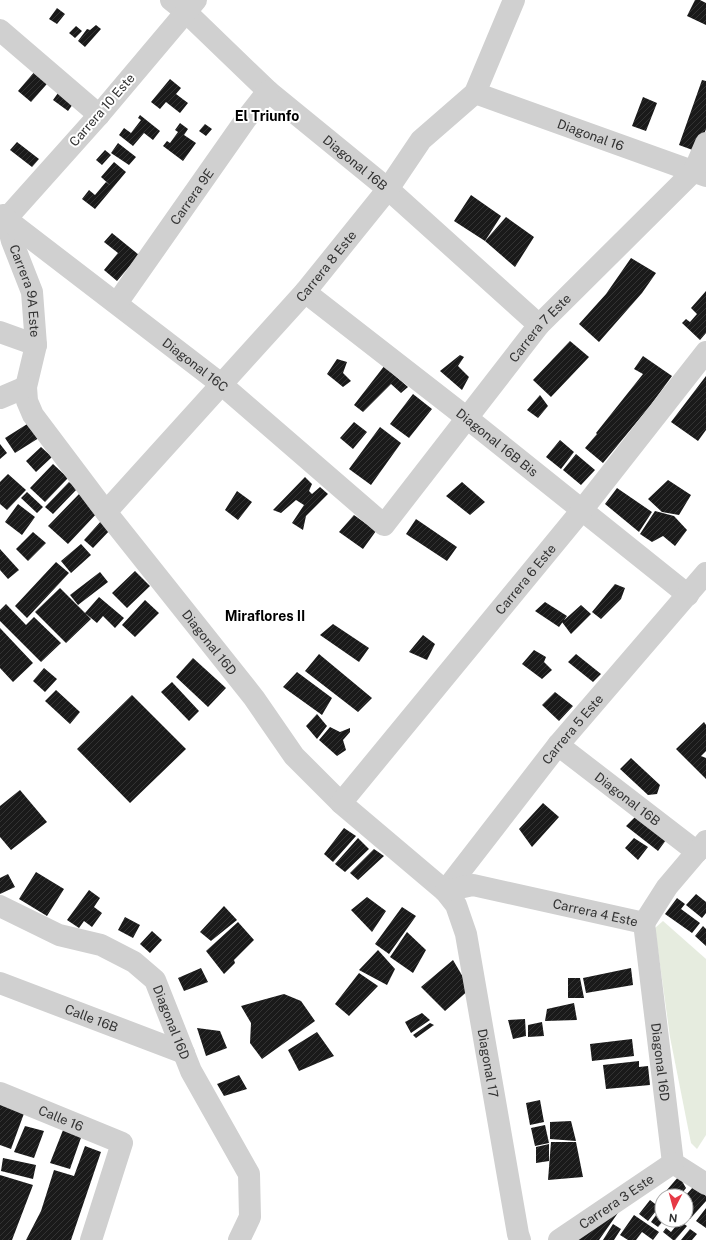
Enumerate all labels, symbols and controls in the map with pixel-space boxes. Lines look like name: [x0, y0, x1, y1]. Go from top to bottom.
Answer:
street label: Carrera 10 Este: [66, 70, 138, 150]
district label: El Triunfo: [235, 108, 299, 124]
street label: Diagonal 16: [555, 116, 626, 153]
street label: Diagonal 16B: [320, 132, 391, 193]
street label: Carrera 9E: [167, 166, 216, 227]
street label: Carrera 8 Este: [293, 227, 359, 305]
street label: Carrera 9A Este: [7, 242, 43, 338]
street label: Carrera 7 Este: [506, 290, 574, 365]
street label: Diagonal 16C: [160, 335, 232, 395]
street label: Diagonal 16B Bis: [453, 405, 541, 479]
street label: Carrera 6 Este: [492, 541, 559, 617]
street label: Diagonal 16D: [179, 607, 240, 678]
district label: Miraflores II: [225, 608, 305, 624]
street label: Carrera 5 Este: [539, 691, 606, 767]
street label: Diagonal 16B: [592, 769, 663, 829]
street label: Carrera 4 Este: [551, 895, 639, 929]
street label: Diagonal 16D: [150, 983, 193, 1062]
street label: Calle 16B: [63, 1001, 120, 1035]
street label: Diagonal 16D: [649, 1022, 673, 1102]
street label: Diagonal 17: [475, 1028, 502, 1099]
street label: Calle 16: [36, 1102, 86, 1134]
street label: Carrera 3 Este: [576, 1171, 656, 1232]
north arrow: [654, 1188, 694, 1228]
text: N: [668, 1212, 678, 1224]

